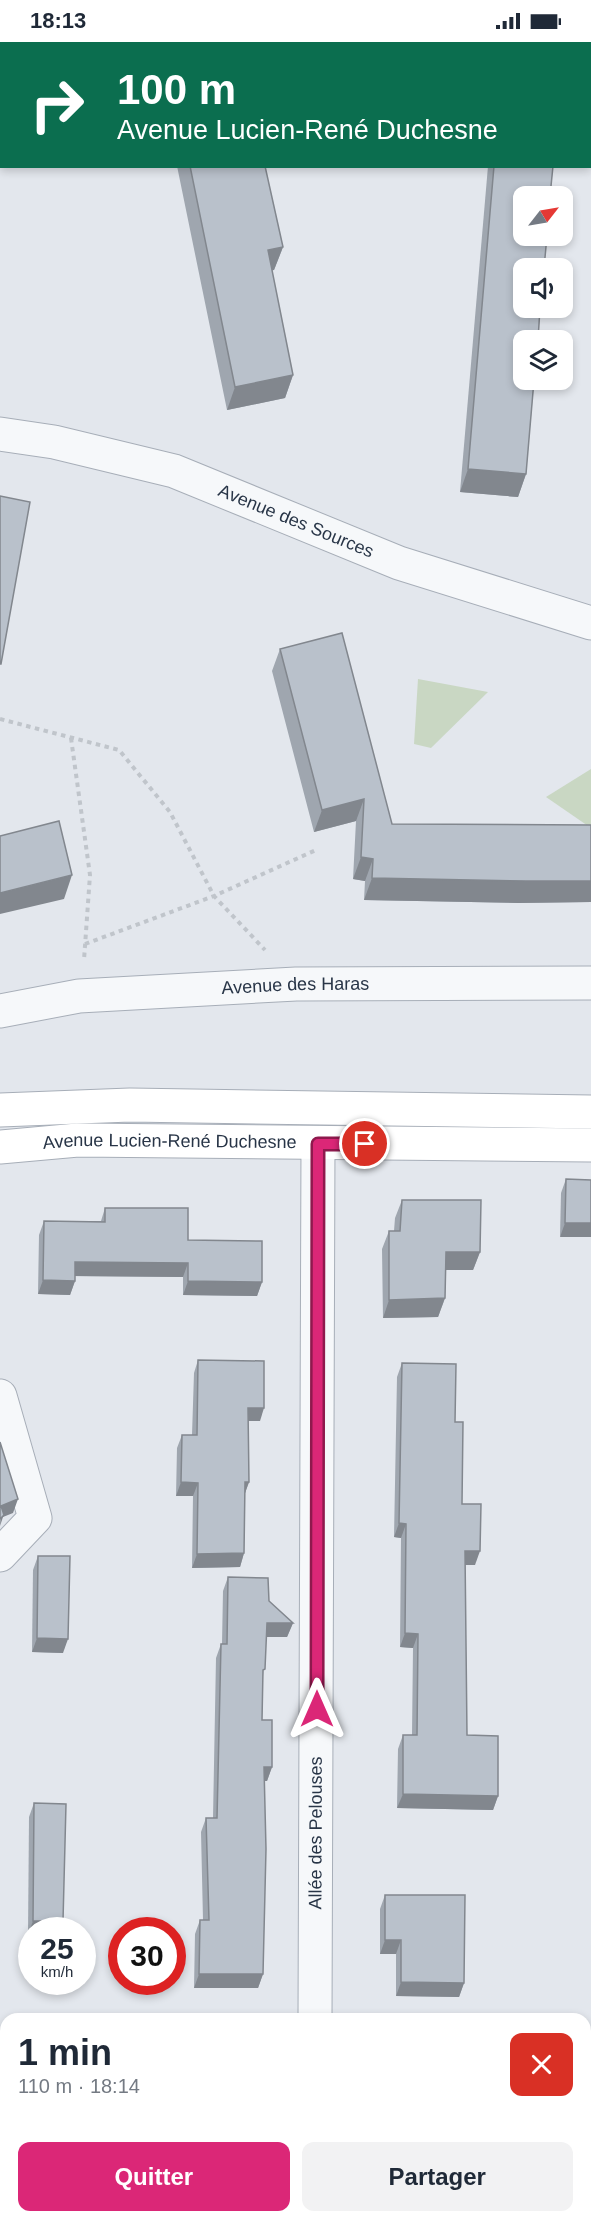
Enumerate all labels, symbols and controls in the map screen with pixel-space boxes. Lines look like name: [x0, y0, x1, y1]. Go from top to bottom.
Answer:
text: 18:13: [30, 8, 86, 33]
icon: right: [18, 66, 96, 144]
text: 100 m: [117, 66, 236, 113]
text: Avenue Lucien-René Duchesne: [117, 115, 498, 145]
north arrow: [513, 186, 573, 246]
map controls: [513, 186, 573, 390]
button: sound: [513, 258, 573, 318]
button: layers: [513, 330, 573, 390]
street label: Avenue des Sources: [216, 480, 377, 562]
street label: Avenue des Haras: [221, 974, 369, 998]
pin: [339, 1118, 390, 1169]
icon: arrive: [348, 1127, 381, 1160]
street label: Avenue Lucien-René Duchesne: [42, 1130, 297, 1153]
position arrow: [285, 1677, 349, 1741]
street label: Allée des Pelouses: [305, 1756, 326, 1910]
speed limit sign: 30: [108, 1917, 186, 1995]
text: 25: [40, 1932, 74, 1965]
text: km/h: [41, 1963, 73, 1980]
text: 1 min: [18, 2032, 112, 2073]
button: close: [510, 2033, 573, 2096]
text: 110 m · 18:14: [18, 2075, 140, 2097]
button: Quitter: [18, 2142, 290, 2211]
button: Partager: [302, 2142, 573, 2211]

